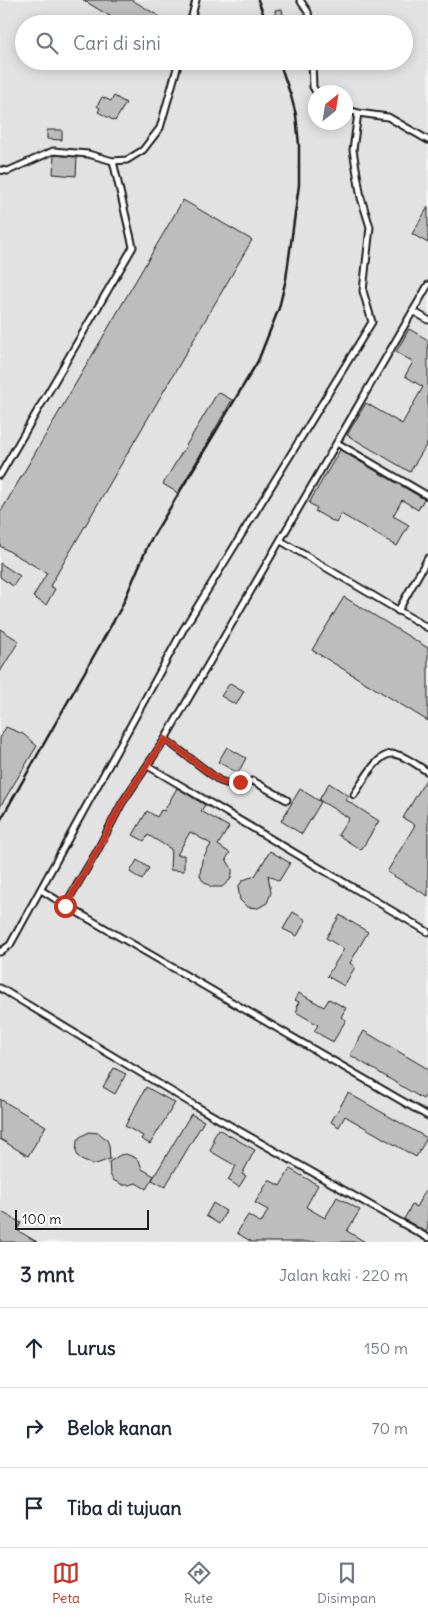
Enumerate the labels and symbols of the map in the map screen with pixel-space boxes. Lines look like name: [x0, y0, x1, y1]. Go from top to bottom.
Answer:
north arrow: [308, 85, 353, 130]
route end: [229, 771, 252, 794]
route start: [54, 895, 77, 918]
scale bar: [15, 1207, 149, 1230]

